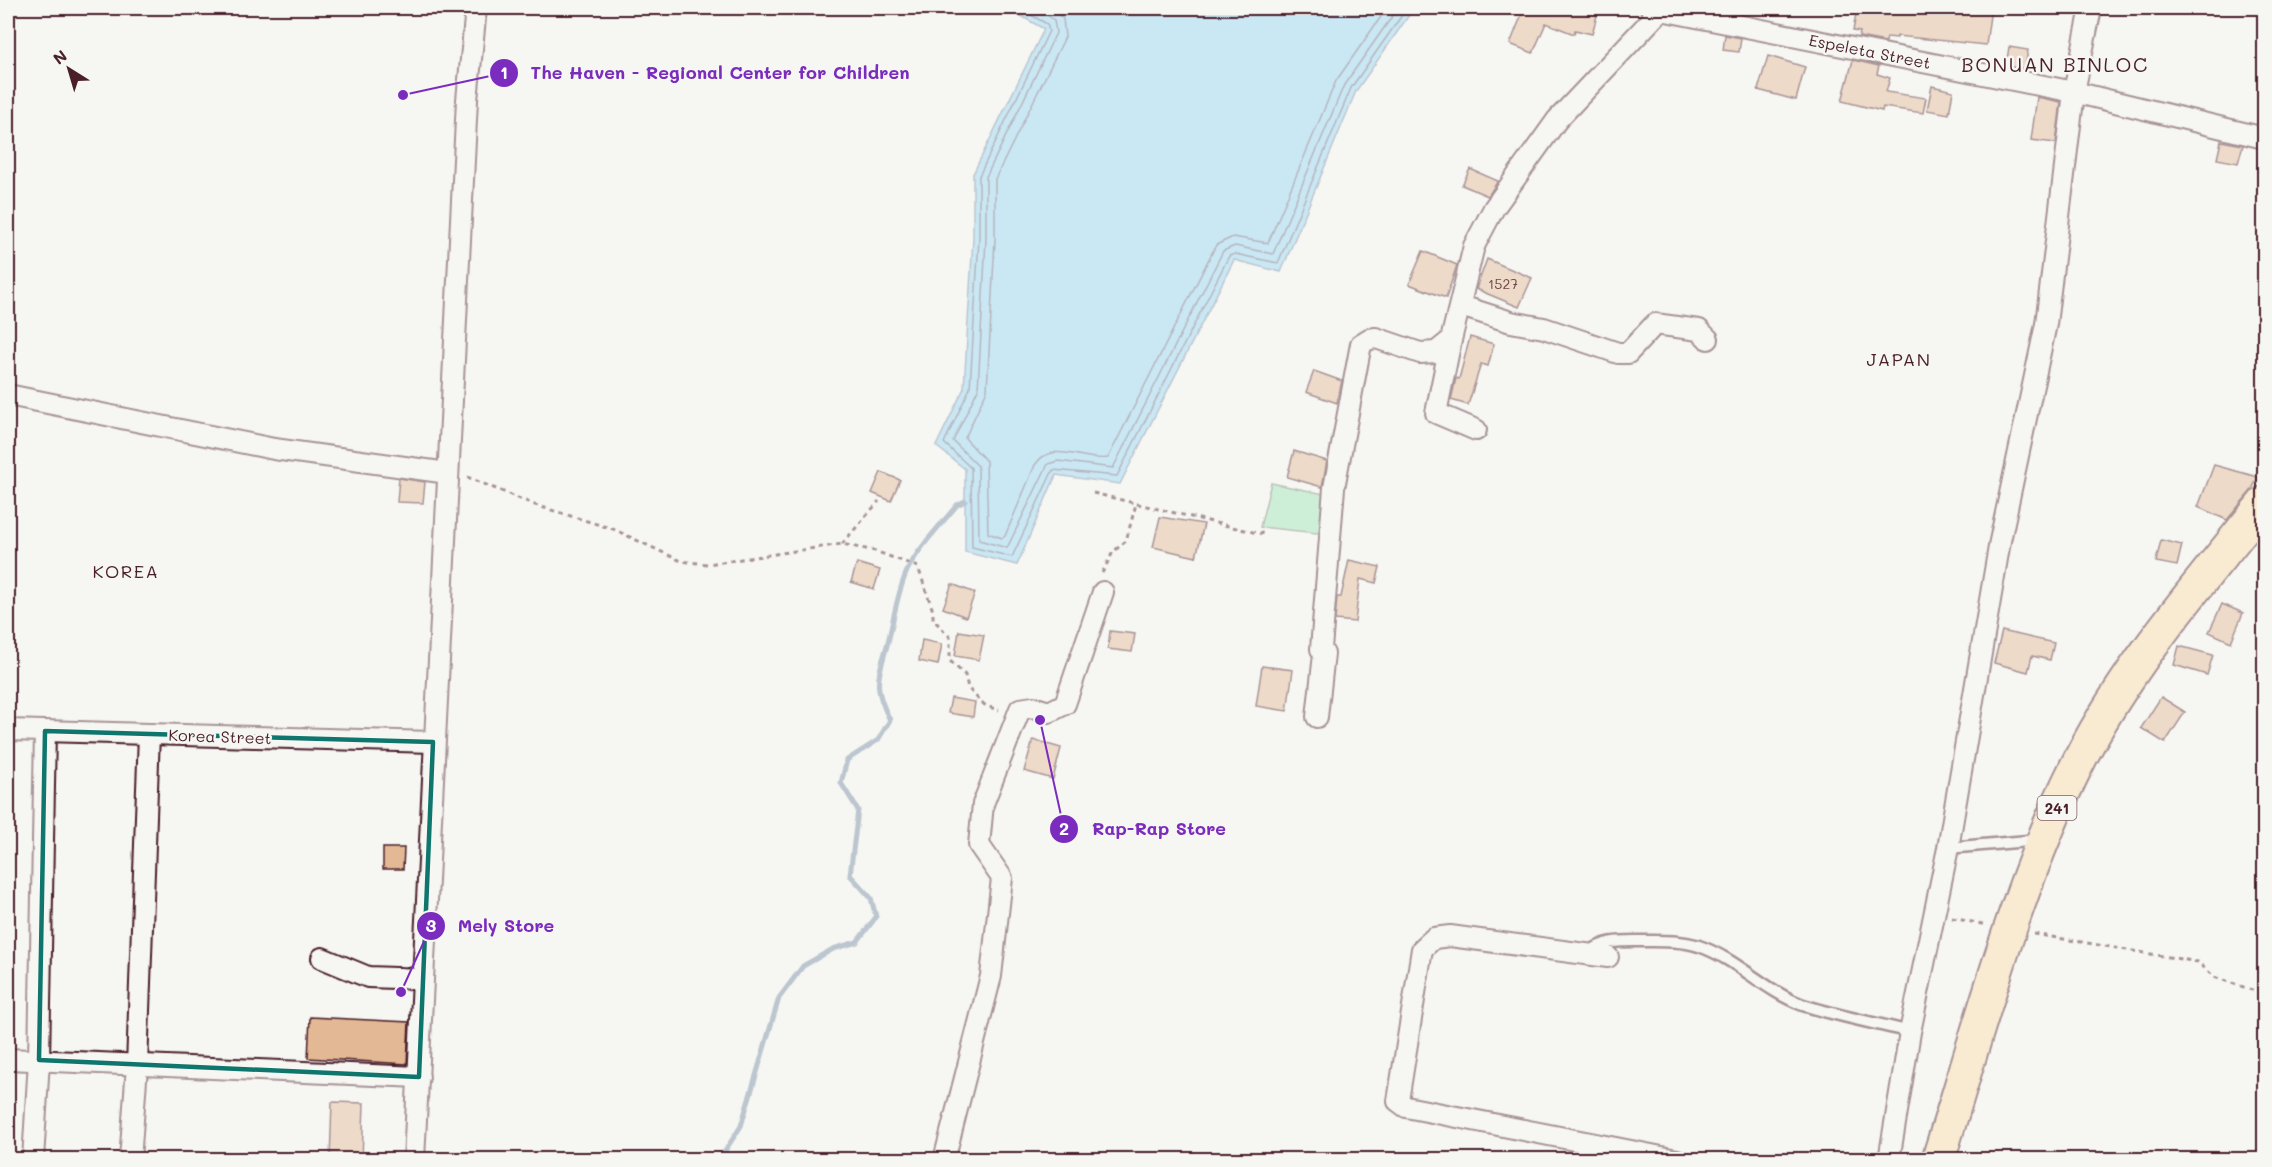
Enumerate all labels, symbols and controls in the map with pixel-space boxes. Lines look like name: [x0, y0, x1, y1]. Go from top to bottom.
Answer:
street label: Espeleta Street: [1807, 29, 1933, 73]
north arrow: [39, 39, 99, 99]
text: N: [48, 45, 71, 69]
district label: BONUAN BINLOC: [1961, 51, 2149, 77]
callout: The Haven - Regional Center for Children: [489, 55, 922, 91]
text: 1: [500, 60, 508, 84]
text: The Haven - Regional Center for Children: [531, 60, 909, 84]
house number: 1527: [1488, 274, 1518, 293]
district label: JAPAN: [1866, 347, 1932, 371]
district label: KOREA: [93, 559, 160, 583]
street label: Korea Street: [168, 724, 272, 748]
road number: 241: [2038, 796, 2076, 820]
callout: Rap-Rap Store: [1049, 811, 1238, 847]
text: 2: [1059, 816, 1069, 840]
text: Rap-Rap Store: [1092, 816, 1226, 840]
callout: Mely Store: [416, 908, 567, 944]
text: 3: [426, 913, 437, 937]
text: Mely Store: [458, 913, 555, 937]

